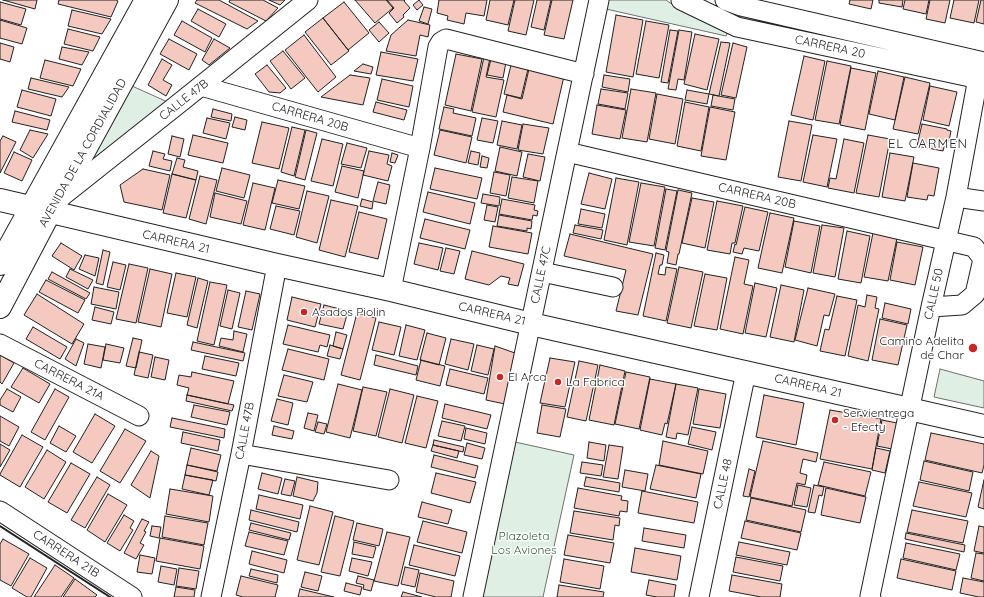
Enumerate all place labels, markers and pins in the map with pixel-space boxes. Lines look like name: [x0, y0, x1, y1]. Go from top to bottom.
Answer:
place label: Asados Piolin: [312, 305, 385, 319]
marker: Asados Piolin: [299, 307, 309, 317]
place label: Camino Adelita de Char: [879, 334, 964, 362]
marker: Camino Adelita de Char: [967, 342, 979, 354]
place label: El Arca: [508, 370, 546, 384]
marker: El Arca: [495, 372, 505, 382]
place label: La Fabrica: [566, 375, 625, 389]
marker: La Fabrica: [553, 377, 563, 387]
place label: Servientrega - Efecty: [843, 406, 914, 434]
marker: Servientrega - Efecty: [830, 415, 840, 425]

